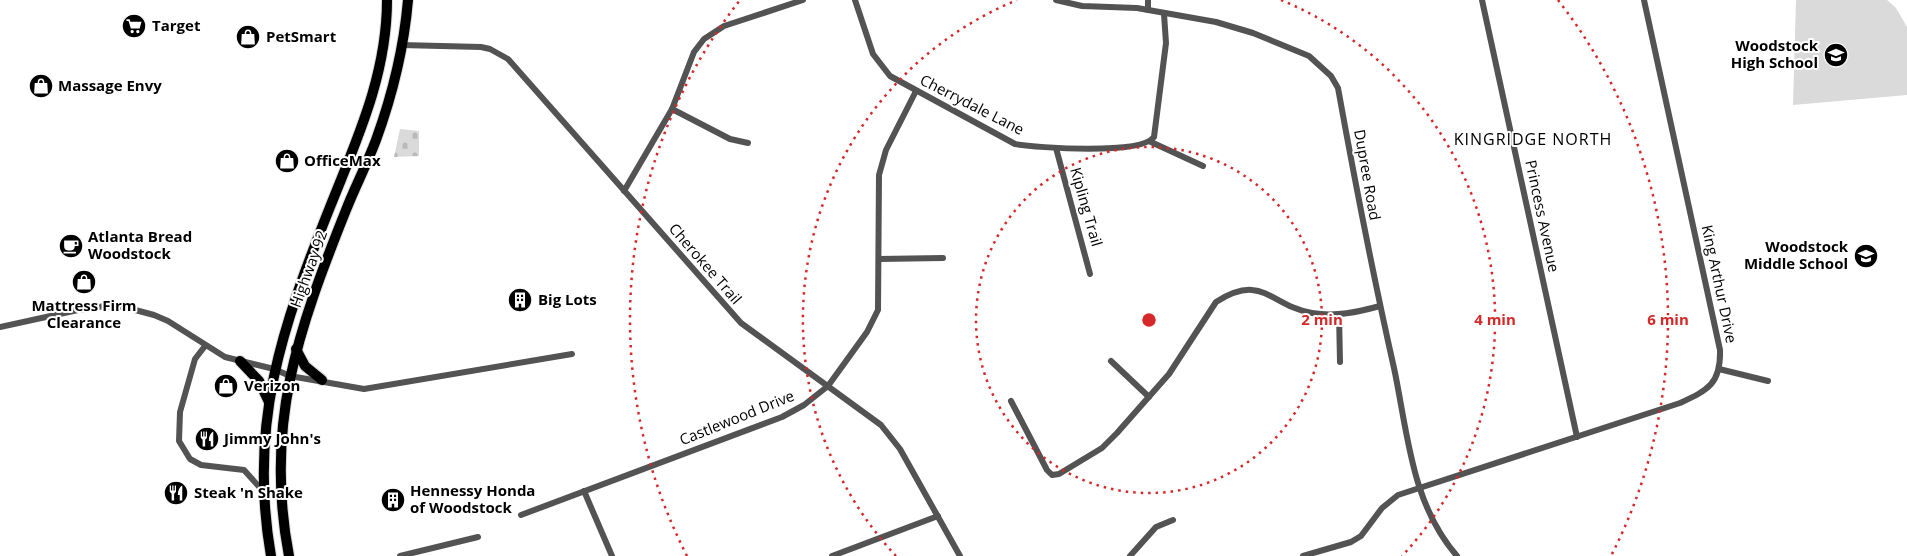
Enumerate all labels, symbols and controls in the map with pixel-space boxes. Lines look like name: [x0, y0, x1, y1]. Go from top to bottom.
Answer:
supermarket icon: Target: [121, 13, 147, 39]
place label: Target: [152, 15, 201, 35]
shop icon: PetSmart: [235, 24, 261, 50]
place label: PetSmart: [266, 26, 337, 46]
place label: Woodstock High School: [1731, 35, 1819, 72]
school or university icon: Woodstock High School: [1823, 42, 1849, 68]
street label: Cherrydale Lane: [917, 69, 1028, 139]
shop icon: Massage Envy: [28, 73, 54, 99]
place label: Massage Envy: [58, 75, 162, 95]
street label: Dupree Road: [1350, 128, 1386, 222]
district label: KINGRIDGE NORTH: [1454, 128, 1612, 150]
shop icon: OfficeMax: [274, 148, 300, 174]
place label: OfficeMax: [304, 150, 381, 170]
street label: Princess Avenue: [1521, 158, 1565, 274]
street label: Kipling Trail: [1066, 165, 1108, 249]
street label: Cherokee Trail: [665, 219, 746, 308]
street label: King Arthur Drive: [1698, 223, 1742, 345]
place label: Atlanta Bread Woodstock: [88, 226, 192, 263]
street label: Highway 92: [285, 227, 331, 310]
cafe icon: Atlanta Bread Woodstock: [58, 233, 84, 259]
place label: Woodstock Middle School: [1744, 236, 1849, 273]
school or university icon: Woodstock Middle School: [1853, 243, 1879, 269]
shop icon: Mattress Firm Clearance: [71, 269, 97, 295]
building icon: Big Lots: [507, 287, 533, 313]
place label: Big Lots: [538, 289, 597, 309]
place label: Mattress Firm Clearance: [31, 295, 137, 332]
text: 2 min: [1301, 309, 1343, 329]
text: 4 min: [1474, 309, 1516, 329]
text: 6 min: [1647, 309, 1689, 329]
centre of rings: [1140, 311, 1158, 329]
shop icon: Verizon: [213, 373, 239, 399]
place label: Verizon: [244, 375, 300, 395]
street label: Castlewood Drive: [676, 385, 797, 449]
restaurant icon: Jimmy John's: [194, 426, 220, 452]
place label: Jimmy John's: [222, 428, 321, 448]
restaurant icon: Steak 'n Shake: [163, 480, 189, 506]
place label: Hennessy Honda of Woodstock: [410, 480, 535, 517]
place label: Steak 'n Shake: [194, 482, 303, 502]
building icon: Hennessy Honda of Woodstock: [380, 487, 406, 513]

